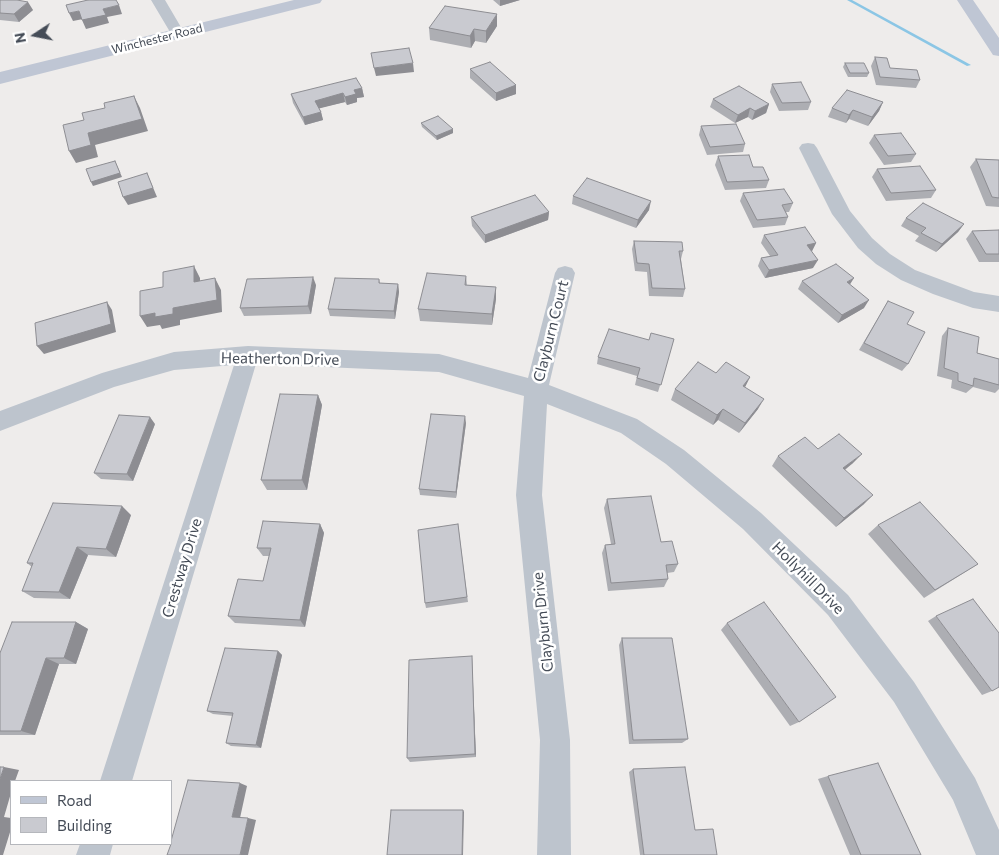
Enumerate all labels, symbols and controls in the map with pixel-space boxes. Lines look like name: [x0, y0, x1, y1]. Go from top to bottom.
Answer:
north arrow: [10, 10, 60, 60]
street label: Winchester Road: [110, 21, 204, 57]
text: N: [10, 31, 29, 45]
street label: Clayburn Court: [530, 278, 572, 384]
street label: Heatherton Drive: [221, 349, 339, 369]
street label: Crestway Drive: [158, 516, 206, 620]
street label: Hollyhill Drive: [768, 538, 848, 618]
street label: Clayburn Drive: [529, 571, 557, 673]
legend: [10, 780, 172, 845]
text: Road: [57, 791, 92, 809]
text: Building: [57, 816, 112, 834]

